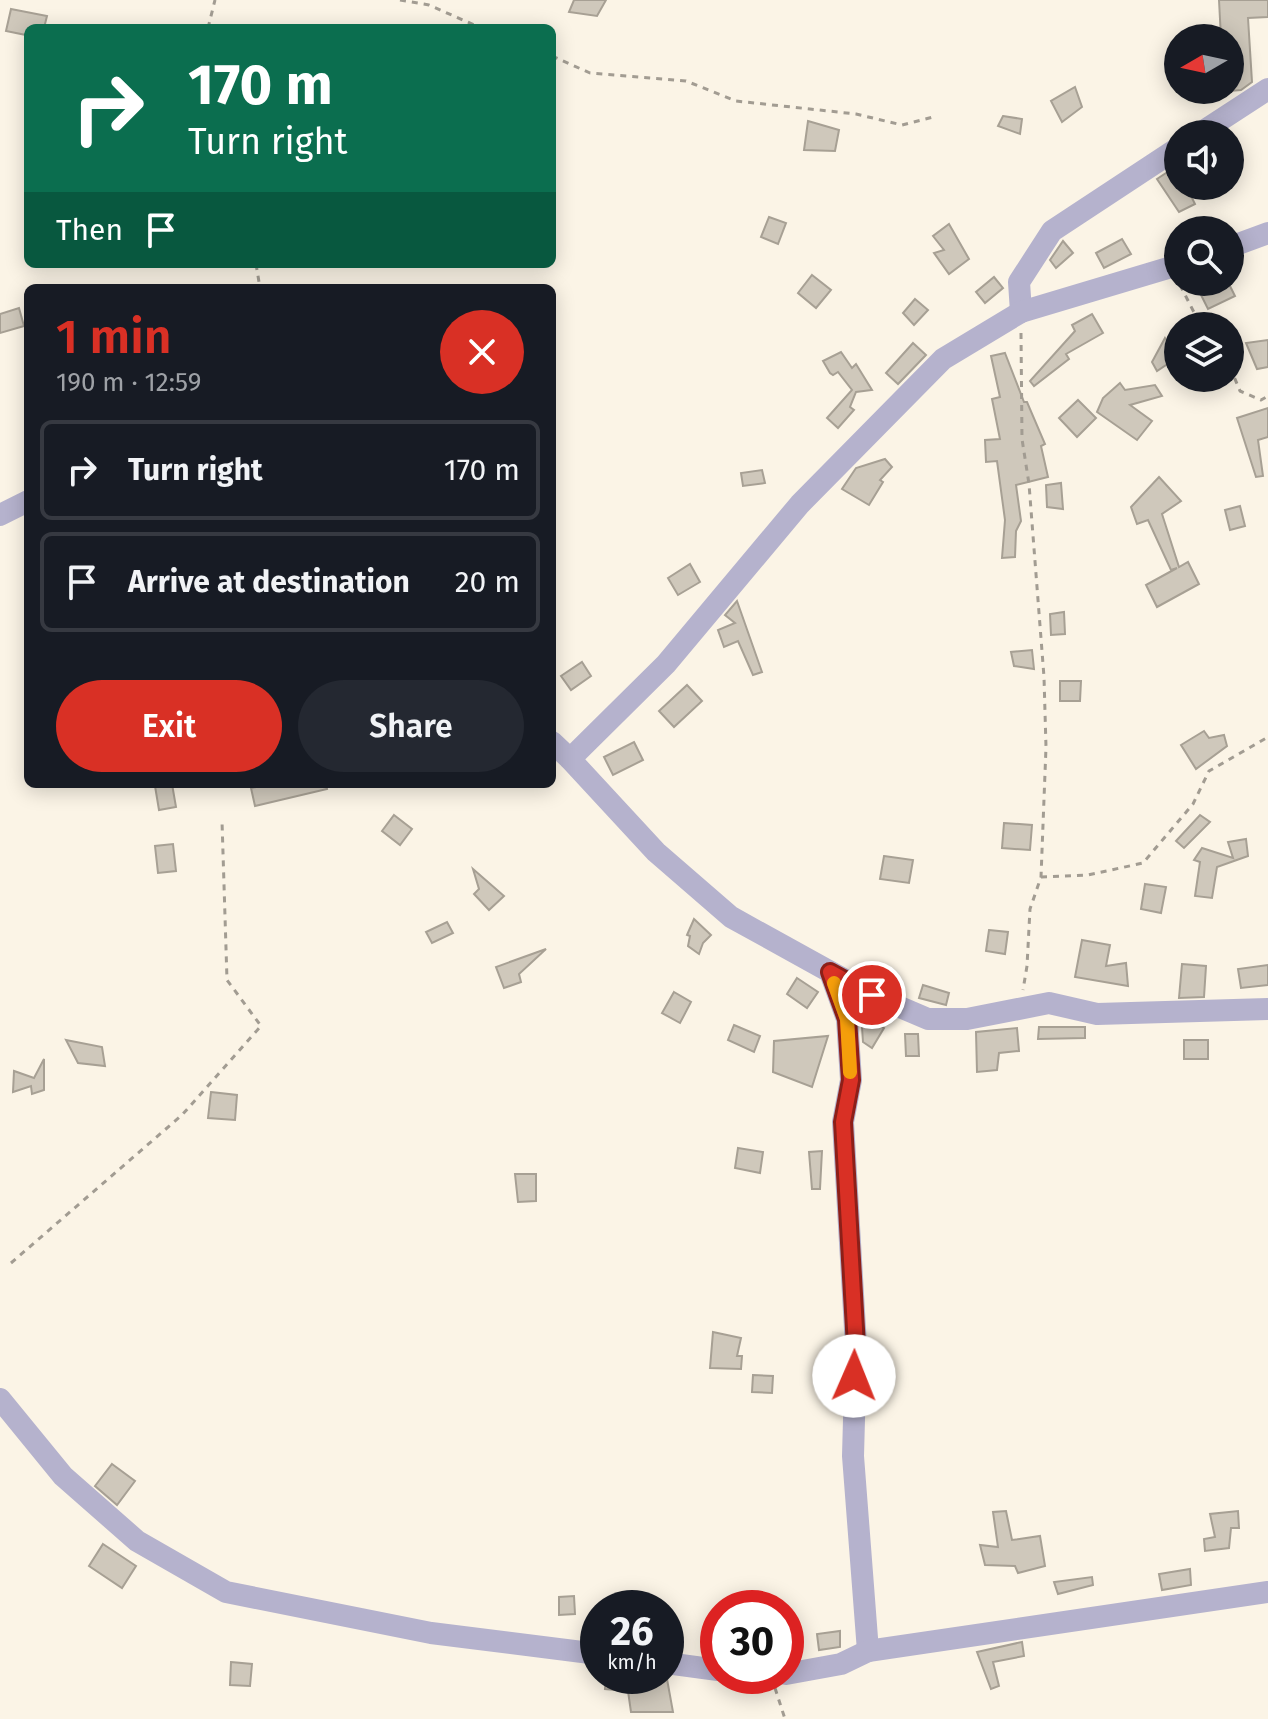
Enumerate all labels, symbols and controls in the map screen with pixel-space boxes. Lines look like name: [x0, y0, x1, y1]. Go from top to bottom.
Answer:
north arrow: [1164, 24, 1244, 104]
map controls: [1164, 24, 1244, 392]
text: 170 m: [188, 52, 333, 119]
icon: right: [56, 56, 160, 160]
text: Turn right: [188, 120, 348, 164]
button: sound: [1164, 120, 1244, 200]
icon: arrive: [139, 208, 183, 252]
text: Then: [56, 212, 123, 248]
button: search: [1164, 216, 1244, 296]
text: 1 min: [56, 308, 172, 366]
button: close: [440, 310, 524, 394]
button: layers: [1164, 312, 1244, 392]
text: 190 m · 12:59: [56, 367, 201, 398]
icon: right: [60, 448, 104, 492]
text: Turn right: [128, 452, 263, 488]
text: 170 m: [444, 452, 520, 488]
icon: arrive: [60, 560, 104, 604]
text: Arrive at destination: [128, 564, 410, 600]
text: 20 m: [455, 564, 520, 600]
button: Exit: [56, 680, 282, 772]
button: Share: [298, 680, 524, 772]
pin: [838, 961, 906, 1029]
icon: arrive: [850, 973, 894, 1017]
position arrow: [812, 1334, 896, 1418]
speed limit sign: 30: [700, 1590, 804, 1694]
text: 26: [610, 1608, 654, 1656]
text: km/h: [607, 1650, 657, 1674]

